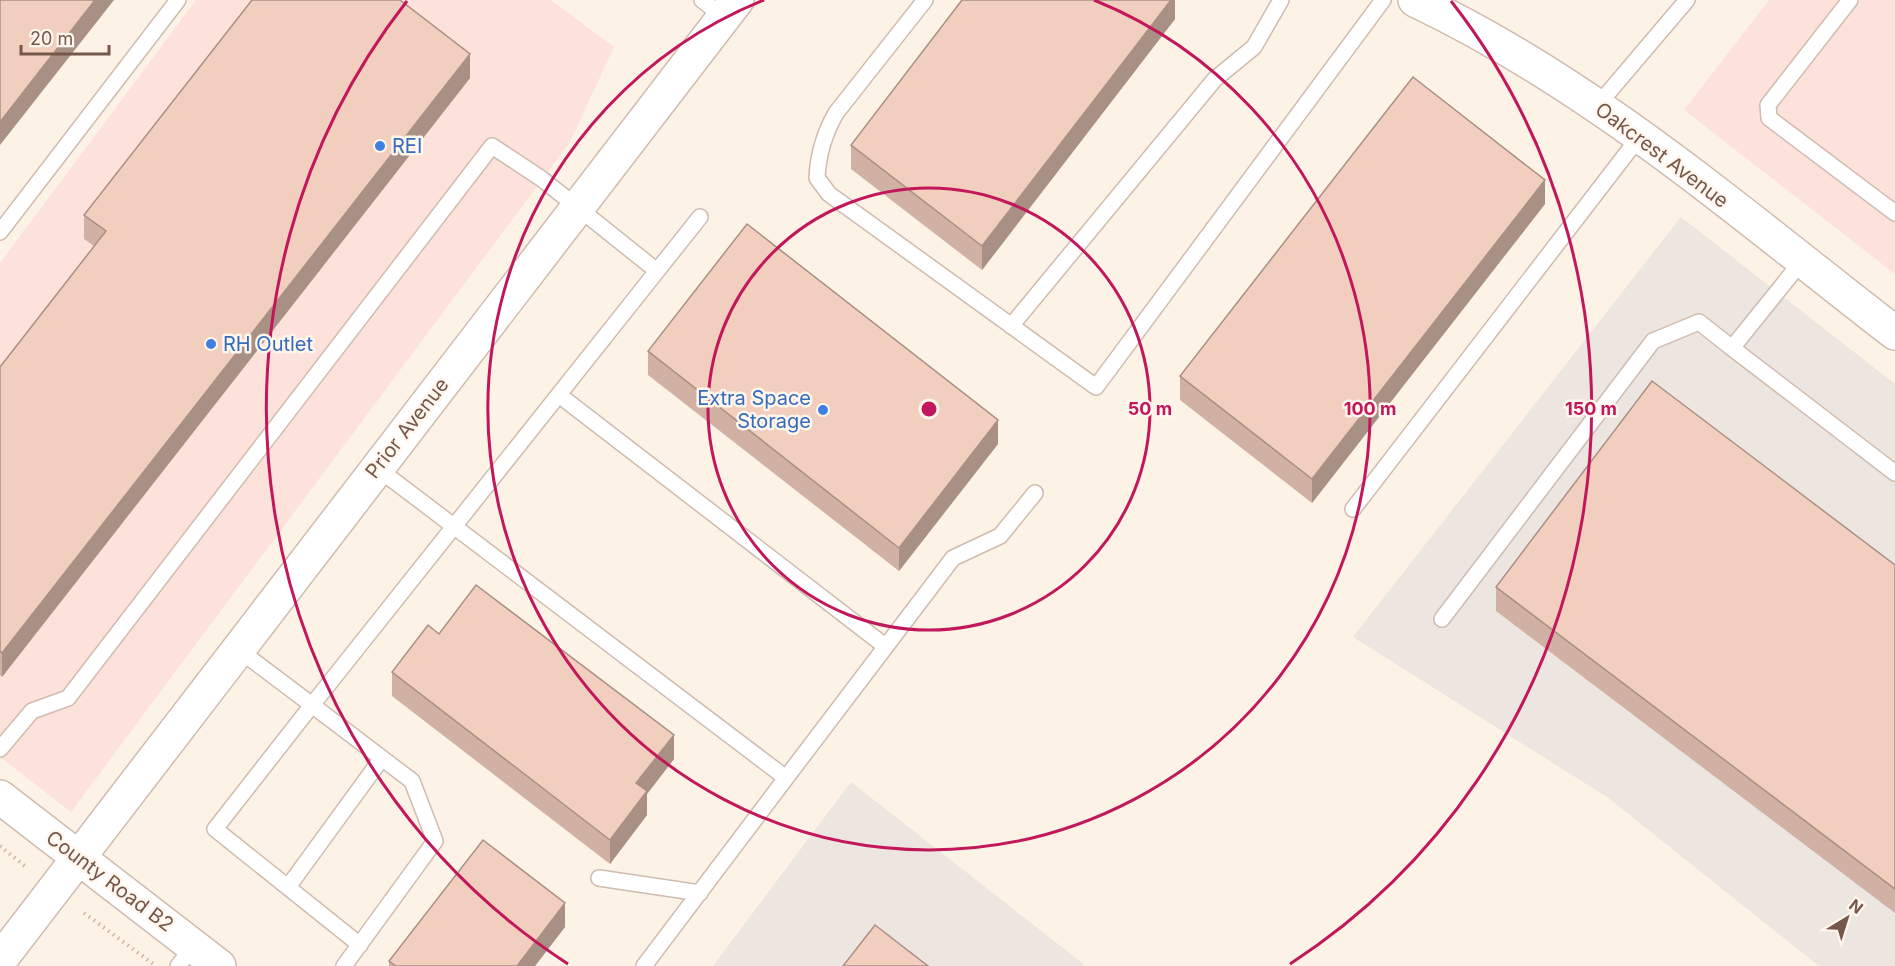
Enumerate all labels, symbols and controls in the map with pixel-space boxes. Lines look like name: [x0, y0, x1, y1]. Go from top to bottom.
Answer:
scale bar: [21, 18, 110, 56]
text: 20 m: [30, 28, 73, 49]
street label: Oakcrest Avenue: [1591, 97, 1733, 213]
place label: REI: [392, 134, 422, 158]
marker: REI: [373, 139, 387, 153]
place label: RH Outlet: [223, 332, 314, 356]
marker: RH Outlet: [204, 337, 218, 351]
street label: Prior Avenue: [360, 373, 454, 483]
place label: Extra Space Storage: [697, 386, 811, 433]
text: 50 m: [1128, 398, 1172, 419]
text: 100 m: [1344, 398, 1396, 419]
text: 150 m: [1565, 398, 1617, 419]
centre of rings: [919, 399, 939, 419]
marker: Extra Space Storage: [816, 403, 830, 417]
street label: County Road B2: [42, 825, 178, 937]
north arrow: [1817, 888, 1877, 948]
text: N: [1845, 895, 1867, 918]

